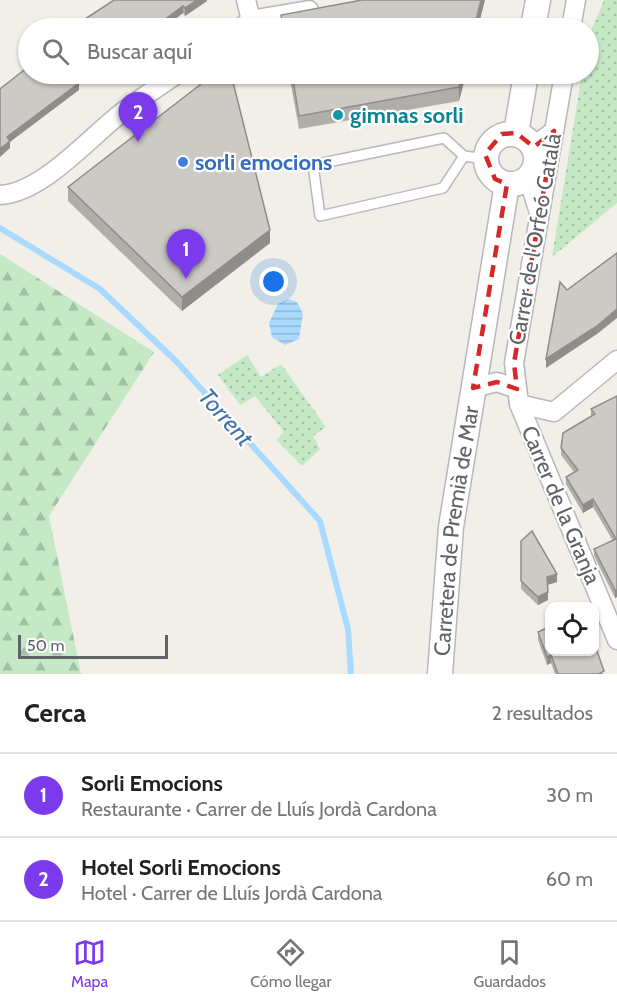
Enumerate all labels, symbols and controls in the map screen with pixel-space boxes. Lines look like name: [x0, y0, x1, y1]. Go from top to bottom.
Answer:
search box: [18, 18, 599, 84]
icon: search: [39, 35, 72, 68]
text: Buscar aquí: [87, 38, 192, 65]
pin: 2: [118, 92, 158, 142]
place label: gimnas sorli: [350, 102, 463, 129]
marker: gimnas sorli: [331, 108, 345, 122]
street label: Carrer de l'Orfeó Català: [503, 130, 567, 347]
place label: sorli emocions: [195, 149, 332, 176]
marker: sorli emocions: [176, 155, 190, 169]
pin: 1: [166, 230, 206, 279]
your location: [259, 267, 288, 296]
water label: Torrent: [192, 382, 260, 453]
street label: Carretera de Premià de Mar: [428, 404, 484, 657]
street label: Carrer de la Granja: [515, 422, 607, 589]
map controls: [545, 602, 599, 656]
button: locate: [545, 602, 599, 656]
scale bar: [18, 632, 168, 660]
text: 50 m: [27, 636, 64, 655]
text: Cerca: [24, 697, 86, 729]
text: 2 resultados: [492, 701, 593, 725]
text: Sorli Emocions: [81, 770, 223, 797]
text: 1: [40, 783, 47, 807]
text: 30 m: [546, 783, 593, 807]
text: Restaurante · Carrer de Lluís Jordà Cardona: [81, 797, 437, 821]
text: Hotel Sorli Emocions: [81, 854, 281, 881]
text: 2: [38, 867, 49, 891]
text: 60 m: [546, 867, 593, 891]
text: Hotel · Carrer de Lluís Jordà Cardona: [81, 881, 382, 905]
tab: Mapa: [71, 936, 108, 991]
tab: Cómo llegar: [250, 936, 331, 991]
tab: Guardados: [474, 936, 546, 991]

